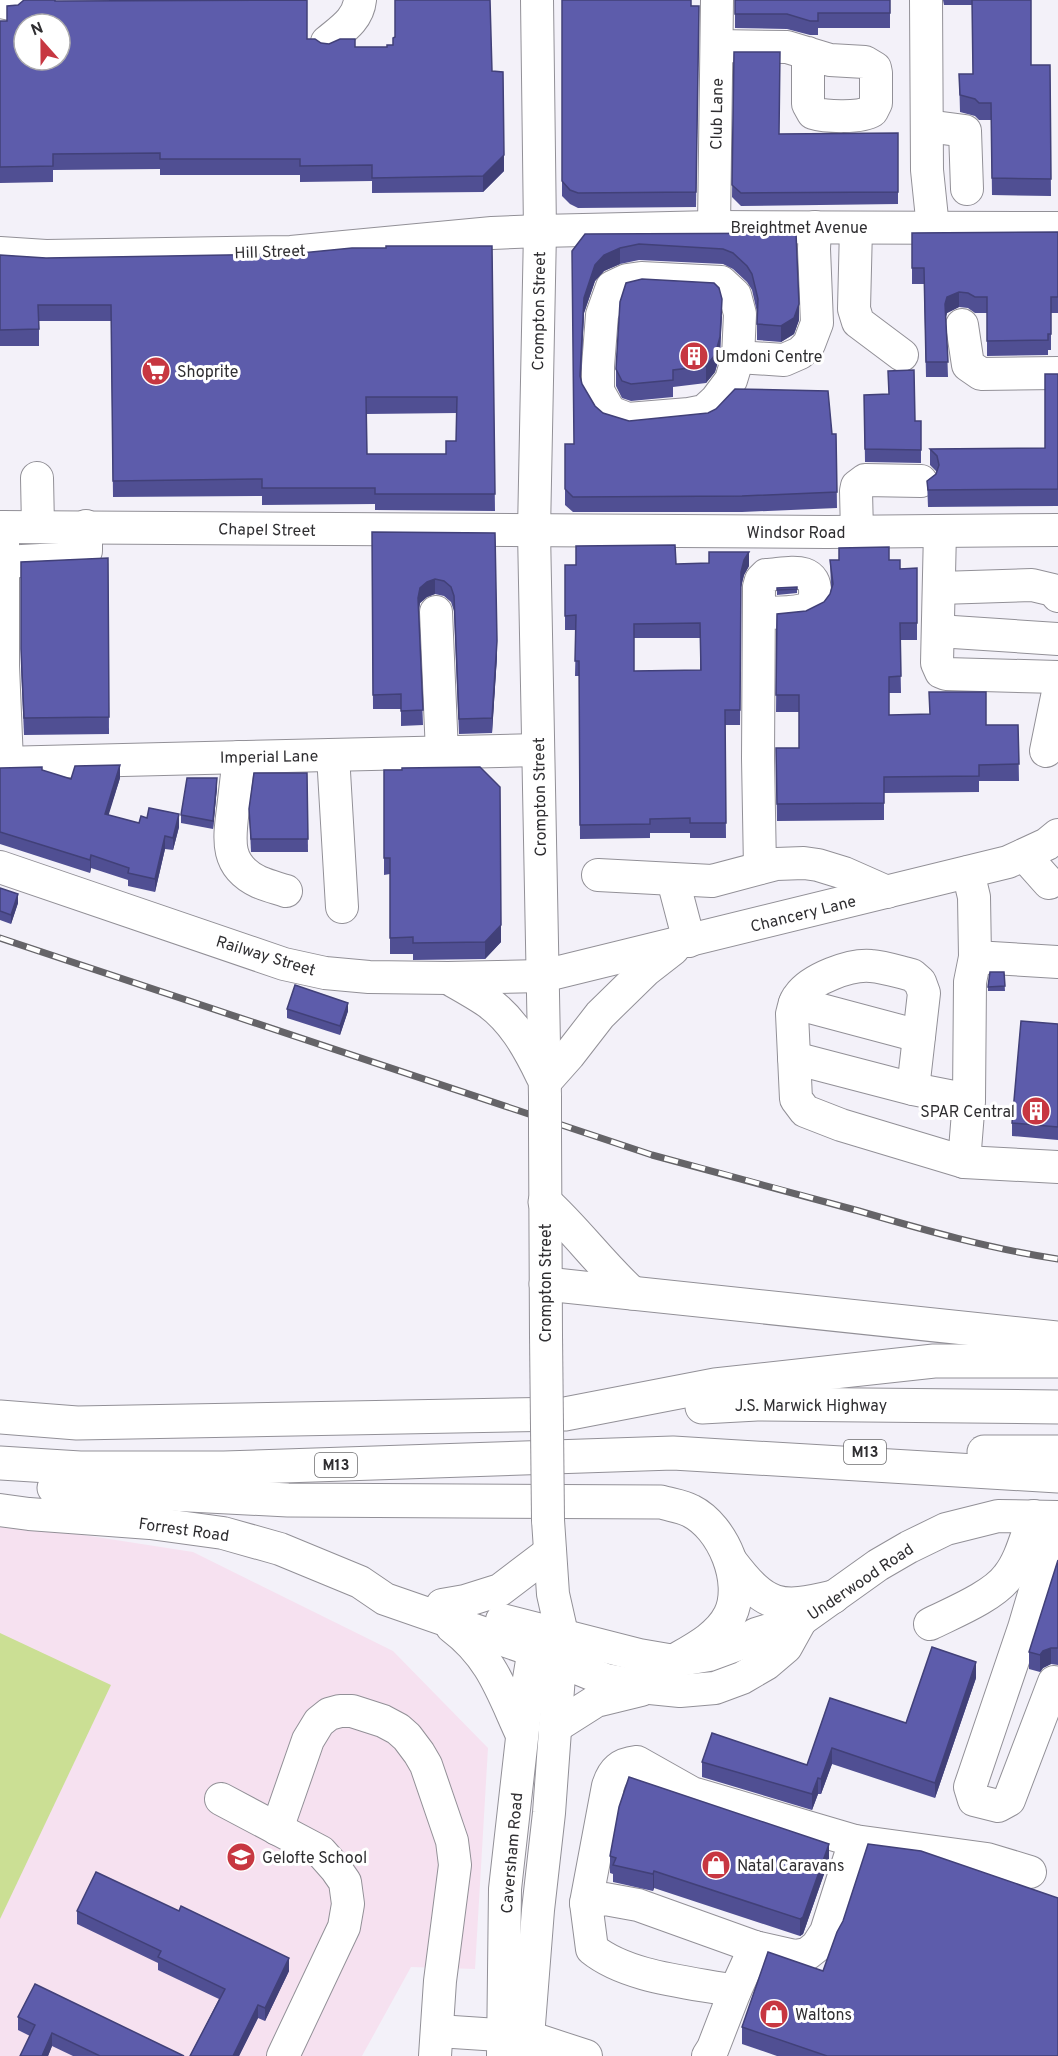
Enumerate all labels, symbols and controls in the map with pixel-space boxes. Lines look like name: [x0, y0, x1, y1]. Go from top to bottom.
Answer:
north arrow: [12, 12, 72, 72]
text: N: [28, 18, 46, 41]
street label: Club Lane: [707, 78, 729, 150]
street label: Breightmet Avenue: [730, 219, 868, 239]
street label: Hill Street: [234, 242, 306, 264]
street label: Crompton Street: [529, 251, 551, 371]
building icon: Umdoni Centre: [678, 340, 710, 372]
place label: Umdoni Centre: [715, 348, 822, 368]
supermarket icon: Shoprite: [140, 355, 172, 387]
place label: Shoprite: [177, 363, 238, 383]
street label: Chapel Street: [218, 520, 316, 542]
street label: Windsor Road: [747, 524, 845, 544]
street label: Crompton Street: [530, 737, 552, 857]
street label: Imperial Lane: [220, 747, 318, 769]
street label: Chancery Lane: [749, 892, 858, 938]
street label: Railway Street: [213, 932, 318, 982]
building icon: SPAR Central: [1020, 1095, 1052, 1127]
place label: SPAR Central: [920, 1103, 1015, 1123]
street label: Crompton Street: [537, 1223, 557, 1343]
street label: J.S. Marwick Highway: [735, 1397, 887, 1417]
road number: M13: [844, 1440, 886, 1464]
road number: M13: [315, 1453, 357, 1477]
street label: Forrest Road: [137, 1515, 230, 1547]
street label: Underwood Road: [804, 1540, 918, 1626]
street label: Caversham Road: [498, 1792, 528, 1914]
school or university icon: Gelofte School: [225, 1841, 257, 1873]
place label: Gelofte School: [262, 1849, 367, 1869]
shop icon: Natal Caravans: [700, 1849, 732, 1881]
place label: Natal Caravans: [737, 1857, 845, 1877]
shop icon: Waltons: [758, 1998, 790, 2030]
place label: Waltons: [795, 2006, 852, 2026]

